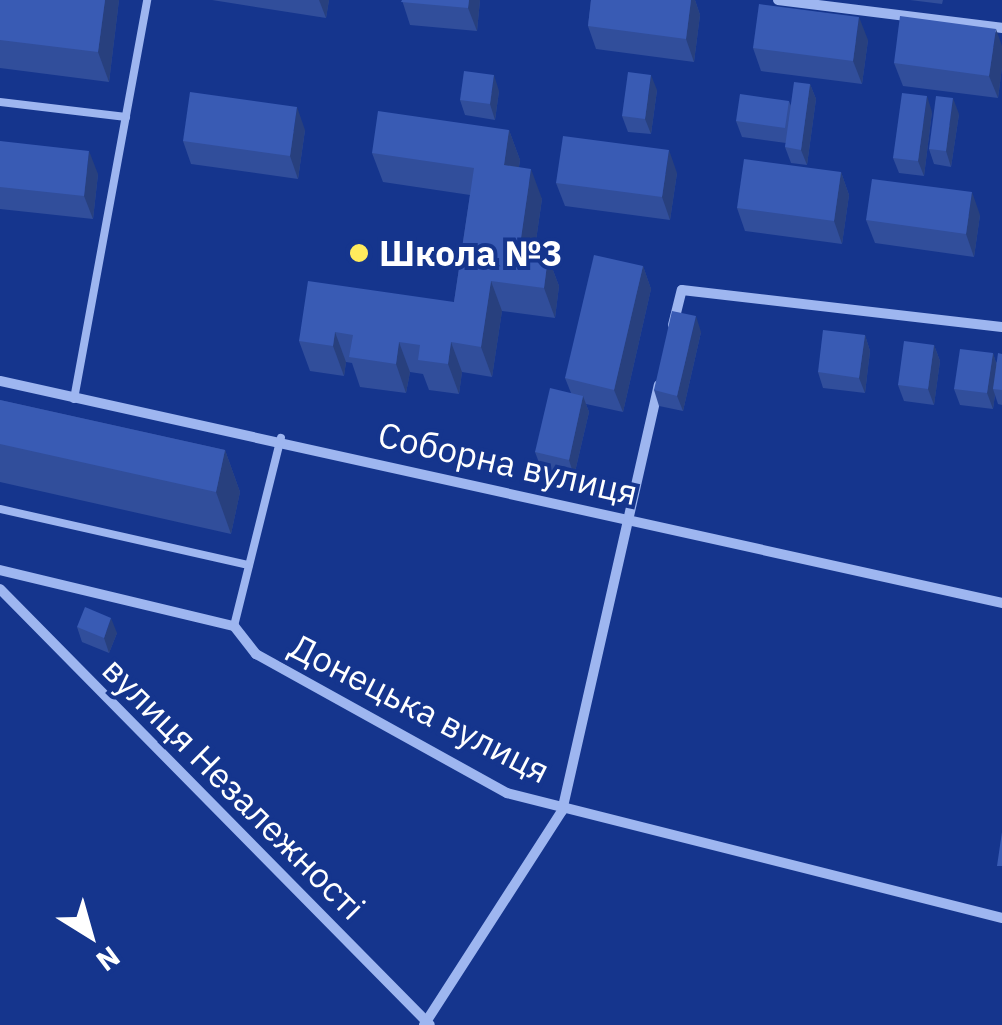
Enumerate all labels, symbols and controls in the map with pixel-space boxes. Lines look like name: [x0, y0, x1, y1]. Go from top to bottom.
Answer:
place label: Школа №3: [379, 232, 562, 274]
marker: Школа №3: [348, 242, 370, 264]
street label: Соборна вулиця: [374, 413, 642, 513]
street label: Донецька вулиця: [283, 624, 557, 792]
street label: вулиця Незалежності: [94, 648, 374, 928]
north arrow: [40, 885, 140, 985]
text: N: [89, 938, 128, 980]

